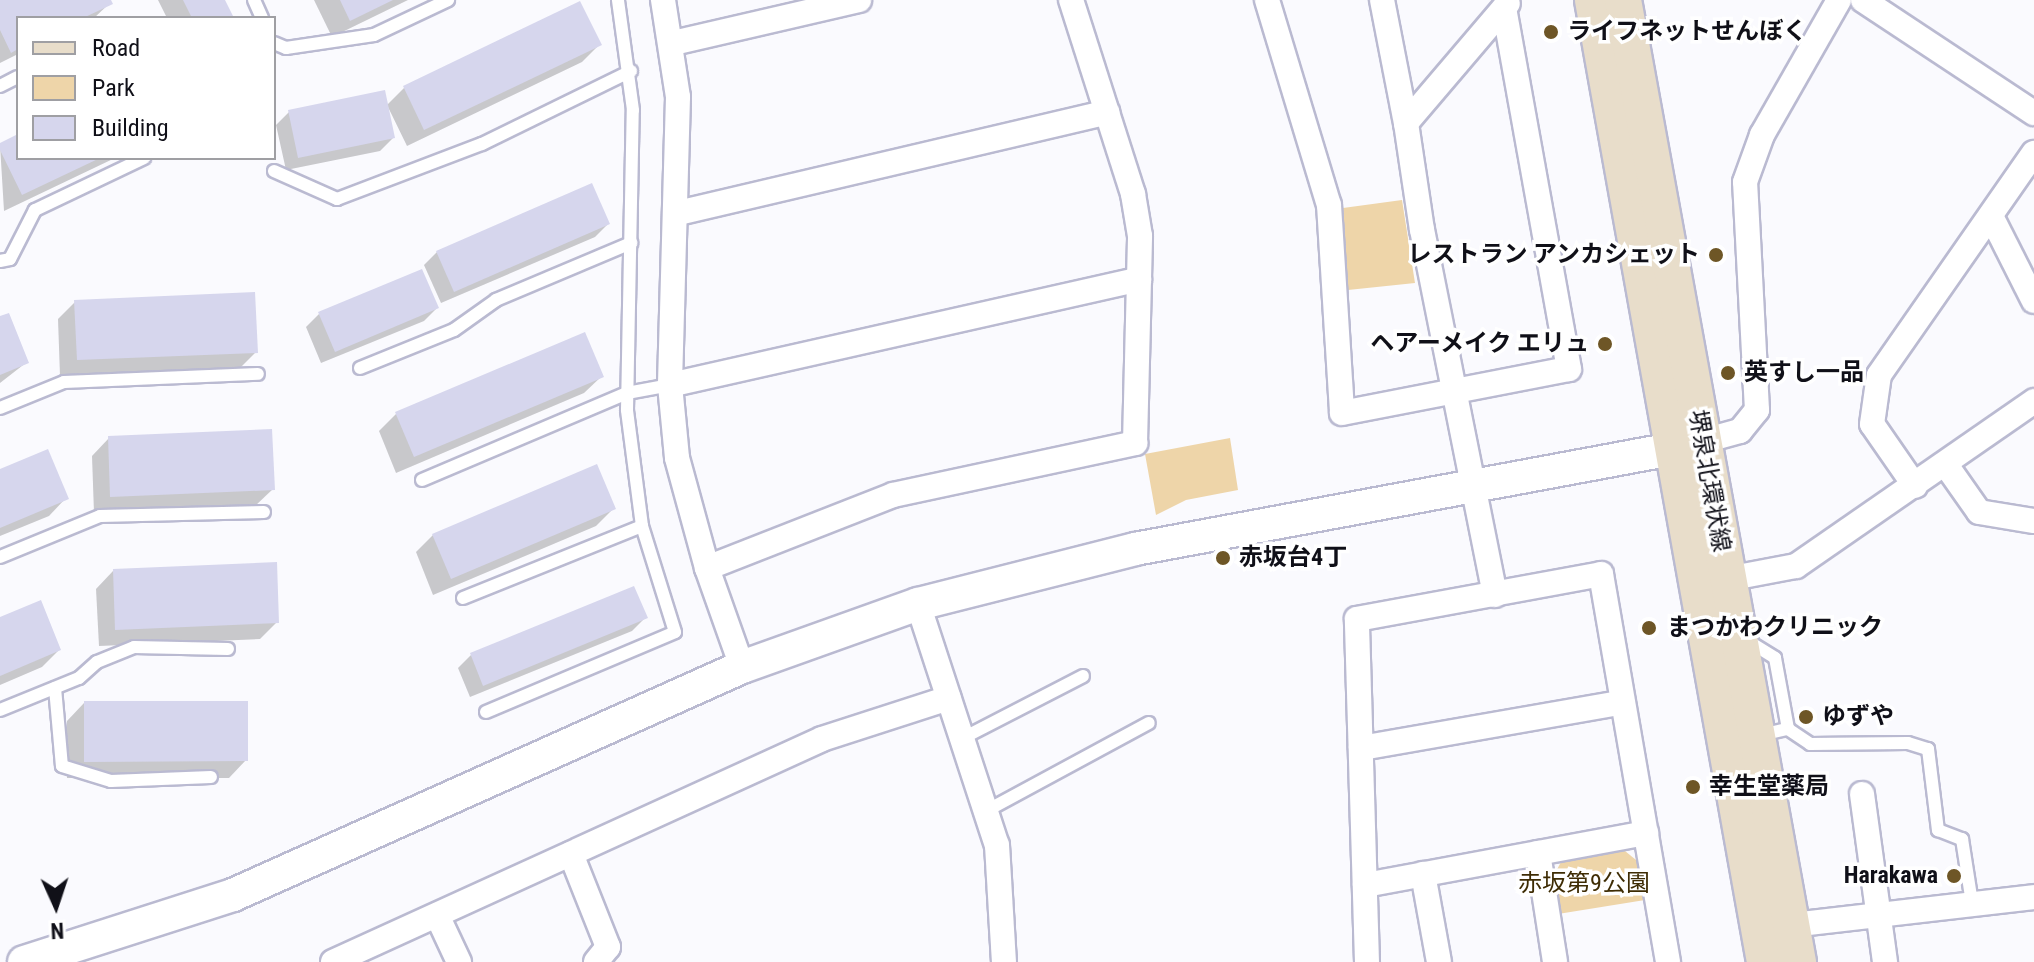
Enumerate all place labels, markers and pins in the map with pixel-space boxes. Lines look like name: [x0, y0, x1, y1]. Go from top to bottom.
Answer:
place label: ライフネットせんぼく: [1567, 18, 1807, 46]
marker: ライフネットせんぼく: [1542, 23, 1560, 41]
place label: レストラン アンカシェット: [1406, 241, 1700, 269]
marker: レストラン アンカシェット: [1707, 246, 1725, 264]
place label: ヘアーメイク エリュ: [1369, 330, 1589, 358]
marker: ヘアーメイク エリュ: [1596, 335, 1614, 353]
place label: 英すし一品: [1744, 359, 1864, 387]
marker: 英すし一品: [1719, 364, 1737, 382]
place label: 赤坂台4丁: [1239, 544, 1347, 572]
marker: 赤坂台4丁: [1214, 549, 1232, 567]
place label: まつかわクリニック: [1667, 614, 1883, 642]
marker: まつかわクリニック: [1638, 617, 1660, 639]
place label: ゆずや: [1822, 703, 1894, 731]
marker: ゆずや: [1797, 708, 1815, 726]
place label: 幸生堂薬局: [1709, 773, 1829, 801]
marker: 幸生堂薬局: [1684, 778, 1702, 796]
place label: Harakawa: [1844, 862, 1938, 890]
marker: Harakawa: [1945, 867, 1963, 885]

